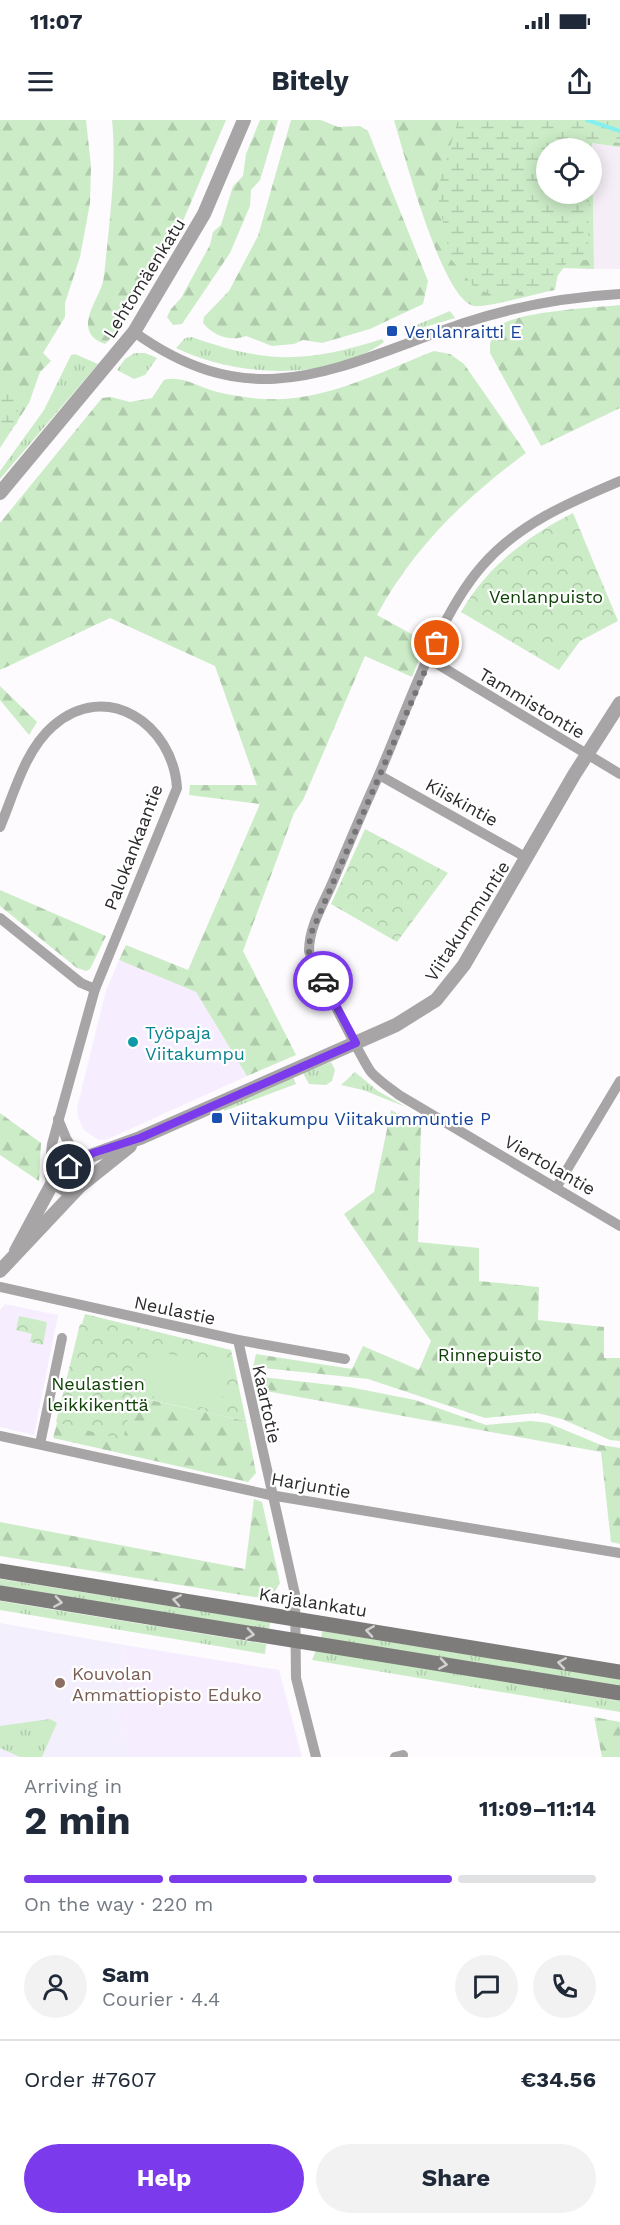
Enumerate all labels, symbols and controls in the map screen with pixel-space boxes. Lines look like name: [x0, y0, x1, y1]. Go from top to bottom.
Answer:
text: 11:07: [30, 9, 83, 34]
icon: menu: [24, 65, 57, 98]
text: Bitely: [271, 65, 349, 97]
icon: share: [563, 65, 596, 98]
map controls: [536, 138, 602, 204]
button: locate: [536, 138, 602, 204]
street label: Lehtomäenkatu: [99, 214, 189, 342]
place label: Venlanraitti E: [404, 321, 522, 342]
marker: Venlanraitti E: [385, 324, 399, 338]
park label: Venlanpuisto: [489, 586, 603, 607]
pin: [411, 617, 462, 668]
icon: bag: [420, 626, 453, 659]
street label: Tammistontie: [475, 663, 589, 743]
street label: Kiiskintie: [422, 774, 502, 830]
street label: Palokankaantie: [99, 781, 167, 913]
street label: Viitakummuntie: [420, 857, 514, 985]
courier: [293, 951, 353, 1011]
icon: car: [307, 965, 340, 998]
place label: Työpaja Viitakumpu: [145, 1022, 245, 1064]
marker: Työpaja Viitakumpu: [126, 1035, 140, 1049]
place label: Viitakumpu Viitakummuntie P: [229, 1108, 491, 1129]
marker: Viitakumpu Viitakummuntie P: [210, 1111, 224, 1125]
street label: Viertolantie: [501, 1131, 599, 1199]
pin: [43, 1141, 94, 1192]
icon: home: [52, 1150, 85, 1183]
street label: Neulastie: [132, 1291, 218, 1329]
park label: Rinnepuisto: [438, 1344, 542, 1365]
street label: Kaartotie: [248, 1363, 286, 1445]
park label: Neulastien leikkikenttä: [47, 1373, 149, 1415]
street label: Harjuntie: [270, 1468, 352, 1502]
street label: Karjalankatu: [257, 1583, 369, 1621]
one-way arrow: [173, 1594, 183, 1607]
one-way arrow: [53, 1596, 62, 1608]
one-way arrow: [365, 1626, 374, 1638]
one-way arrow: [246, 1627, 255, 1639]
one-way arrow: [558, 1657, 567, 1669]
one-way arrow: [438, 1658, 447, 1670]
place label: Kouvolan Ammattiopisto Eduko: [72, 1663, 262, 1705]
marker: Kouvolan Ammattiopisto Eduko: [53, 1676, 67, 1690]
text: Arriving in: [24, 1774, 122, 1798]
text: 11:09–11:14: [479, 1796, 596, 1821]
text: 2 min: [24, 1798, 131, 1843]
text: On the way · 220 m: [24, 1892, 213, 1916]
button: person: [24, 1955, 87, 2018]
button: chat: [455, 1955, 518, 2018]
button: phone: [533, 1955, 596, 2018]
text: Sam: [102, 1962, 150, 1987]
text: Courier · 4.4: [102, 1987, 220, 2011]
text: Order #7607: [24, 2067, 156, 2092]
text: €34.56: [521, 2067, 596, 2092]
button: Help: [24, 2144, 304, 2213]
button: Share: [316, 2144, 596, 2213]

